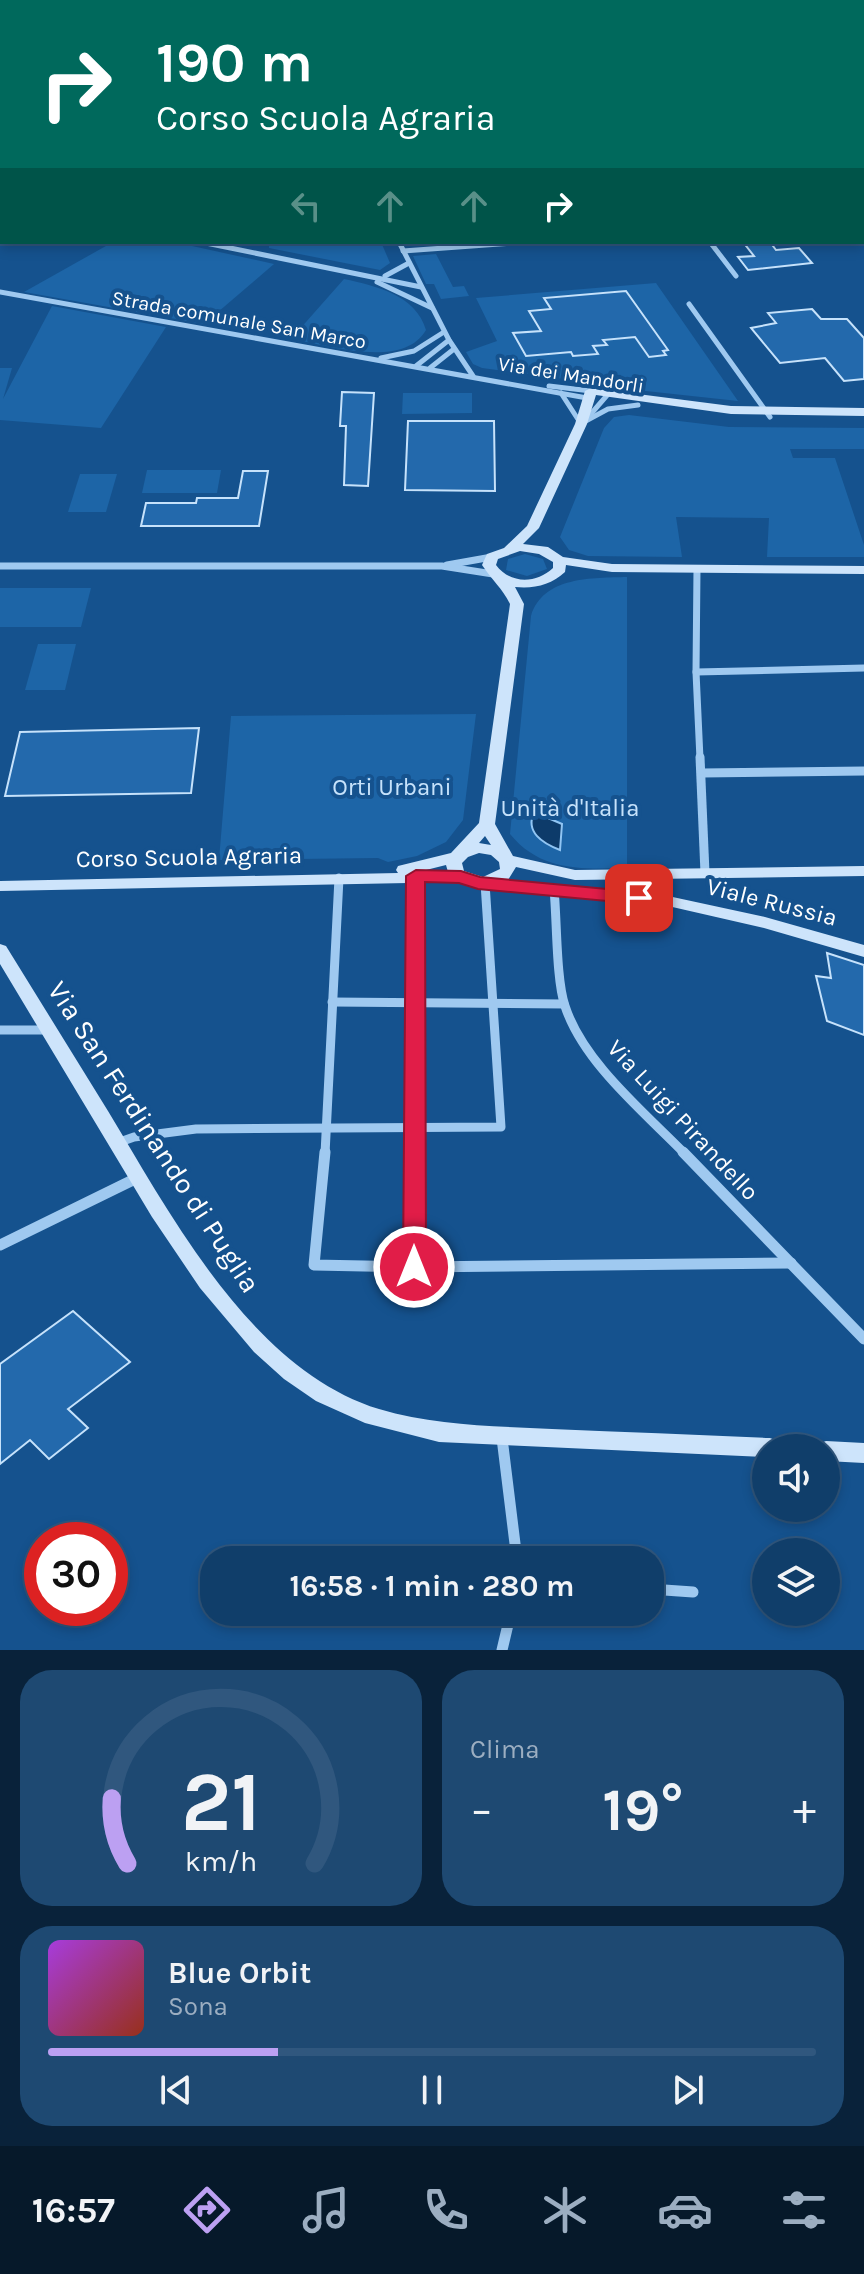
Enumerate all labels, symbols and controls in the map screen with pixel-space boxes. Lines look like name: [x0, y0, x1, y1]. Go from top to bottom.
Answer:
text: 190 m: [156, 30, 313, 95]
icon: right: [24, 32, 128, 136]
text: Corso Scuola Agraria: [156, 97, 496, 139]
icon: left: [284, 184, 328, 228]
icon: ahead: [368, 184, 412, 228]
icon: ahead: [452, 184, 496, 228]
icon: right: [536, 184, 580, 228]
street label: Strada comunale San Marco: [110, 286, 368, 354]
street label: Via dei Mandorli: [496, 352, 646, 398]
park label: Orti Urbani: [332, 773, 452, 801]
park label: Unità d'Italia: [501, 794, 639, 822]
street label: Corso Scuola Agraria: [76, 841, 302, 873]
pin: [605, 864, 673, 932]
street label: Viale Russia: [704, 872, 840, 932]
icon: arrive: [617, 876, 661, 920]
street label: Via San Ferdinando di Puglia: [41, 975, 267, 1299]
street label: Via Luigi Pirandello: [602, 1034, 764, 1206]
position arrow: [372, 1225, 456, 1309]
map controls: [752, 1434, 840, 1626]
button: sound: [752, 1434, 840, 1522]
speed limit sign: 30: [24, 1522, 128, 1626]
button: layers: [752, 1538, 840, 1626]
text: 16:58 · 1 min · 280 m: [290, 1568, 574, 1604]
text: Clima: [470, 1734, 540, 1765]
text: 21: [181, 1754, 261, 1851]
text: 19°: [602, 1775, 684, 1845]
text: −: [470, 1784, 493, 1835]
text: +: [793, 1784, 816, 1835]
text: km/h: [185, 1845, 257, 1878]
text: Blue Orbit: [168, 1955, 311, 1991]
text: Sona: [168, 1991, 228, 2022]
icon: previous: [154, 2068, 198, 2112]
icon: pause: [410, 2068, 454, 2112]
icon: next: [666, 2068, 710, 2112]
icon: directions: [179, 2182, 235, 2238]
icon: music: [298, 2182, 354, 2238]
icon: phone: [418, 2182, 474, 2238]
icon: climate: [537, 2182, 593, 2238]
icon: car: [657, 2182, 713, 2238]
icon: filters: [776, 2182, 832, 2238]
text: 16:57: [32, 2189, 115, 2231]

